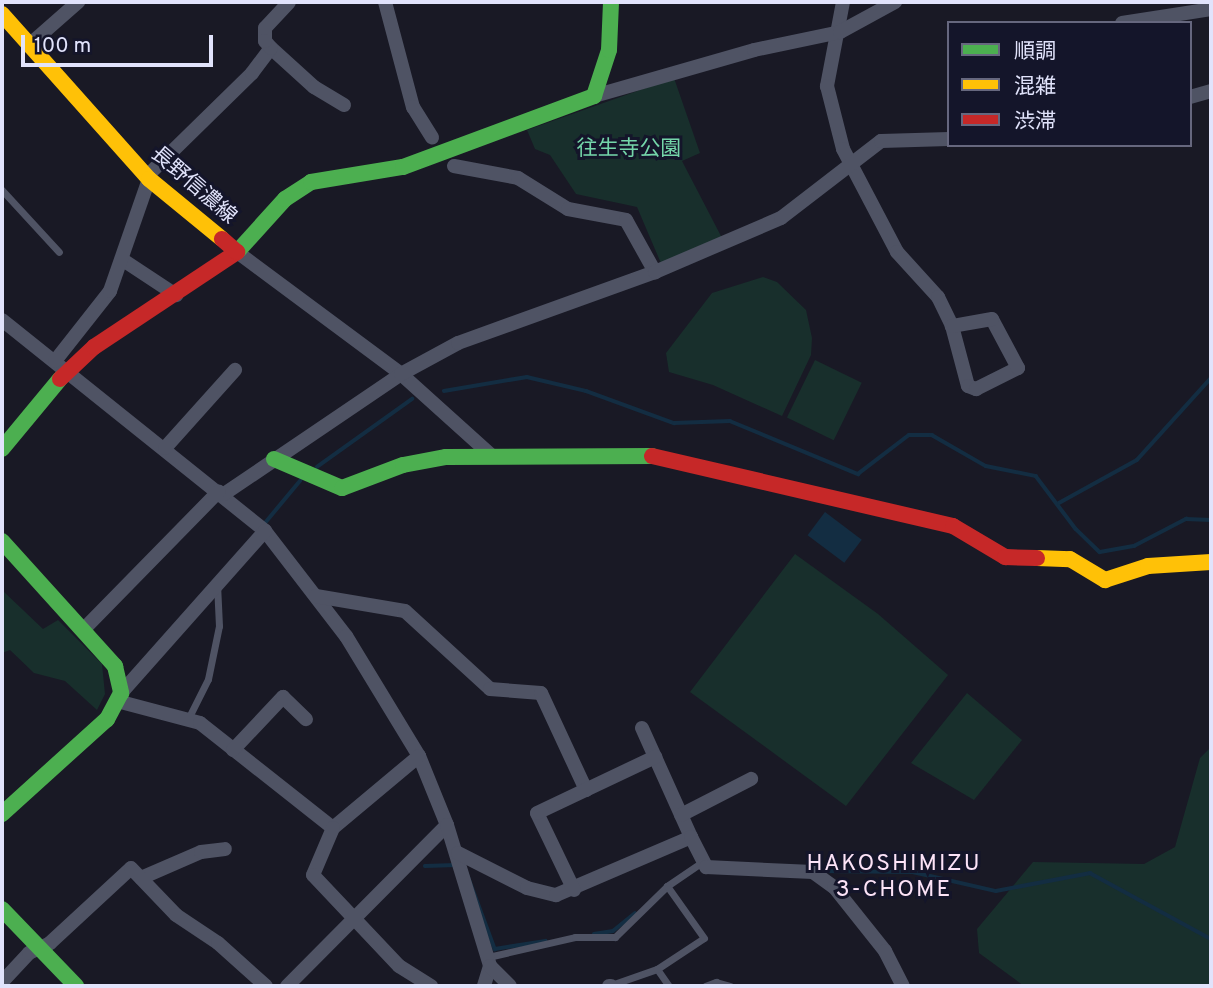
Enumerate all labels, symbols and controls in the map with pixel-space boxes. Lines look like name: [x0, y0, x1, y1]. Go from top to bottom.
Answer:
scale bar: [24, 21, 217, 65]
legend: [947, 21, 1192, 147]
text: 100 m: [34, 33, 91, 60]
text: 順調: [1014, 39, 1056, 66]
text: 混雑: [1014, 74, 1056, 101]
text: 渋滞: [1014, 109, 1056, 136]
park label: 往生寺公園: [577, 137, 681, 163]
street label: 長野信濃線: [145, 142, 241, 230]
district label: HAKOSHIMIZU 3-CHOME: [808, 851, 980, 905]

